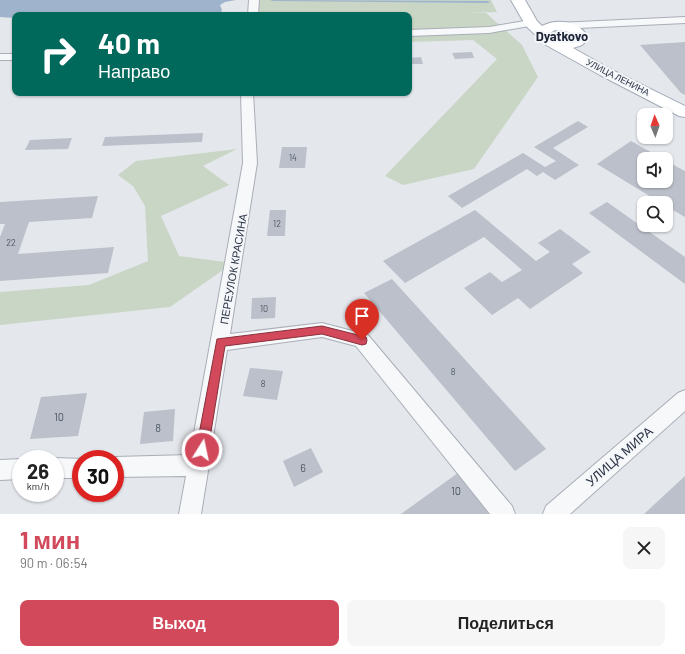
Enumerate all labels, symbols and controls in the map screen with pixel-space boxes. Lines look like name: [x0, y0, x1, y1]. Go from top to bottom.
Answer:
text: 40 m: [98, 26, 160, 60]
icon: right: [32, 28, 84, 80]
district label: Dyatkovo: [536, 28, 588, 44]
street label: УЛИЦА ЛЕНИНА: [584, 56, 652, 98]
text: Направо: [98, 60, 170, 82]
north arrow: [637, 108, 673, 144]
map controls: [637, 108, 673, 232]
house number: 14: [289, 152, 297, 163]
button: sound: [637, 152, 673, 188]
button: search: [637, 196, 673, 232]
street label: ПЕРЕУЛОК КРАСИНА: [217, 212, 249, 325]
house number: 12: [273, 218, 281, 229]
house number: 22: [6, 237, 16, 248]
pin: [345, 299, 379, 340]
house number: 10: [260, 303, 268, 314]
icon: arrive: [351, 305, 373, 327]
house number: 8: [451, 366, 456, 377]
house number: 8: [261, 378, 266, 389]
house number: 10: [54, 410, 64, 423]
house number: 8: [155, 421, 161, 434]
street label: УЛИЦА МИРА: [582, 422, 656, 489]
position arrow: [181, 429, 223, 471]
speed limit sign: 30: [72, 450, 124, 502]
text: 26: [27, 459, 49, 483]
house number: 6: [300, 461, 306, 474]
text: km/h: [27, 480, 49, 492]
house number: 10: [451, 484, 461, 497]
text: 1 мин: [20, 525, 80, 554]
button: close: [623, 527, 665, 569]
text: 90 m · 06:54: [20, 555, 88, 571]
button: Выход: [20, 600, 339, 646]
button: Поделиться: [347, 600, 665, 646]

